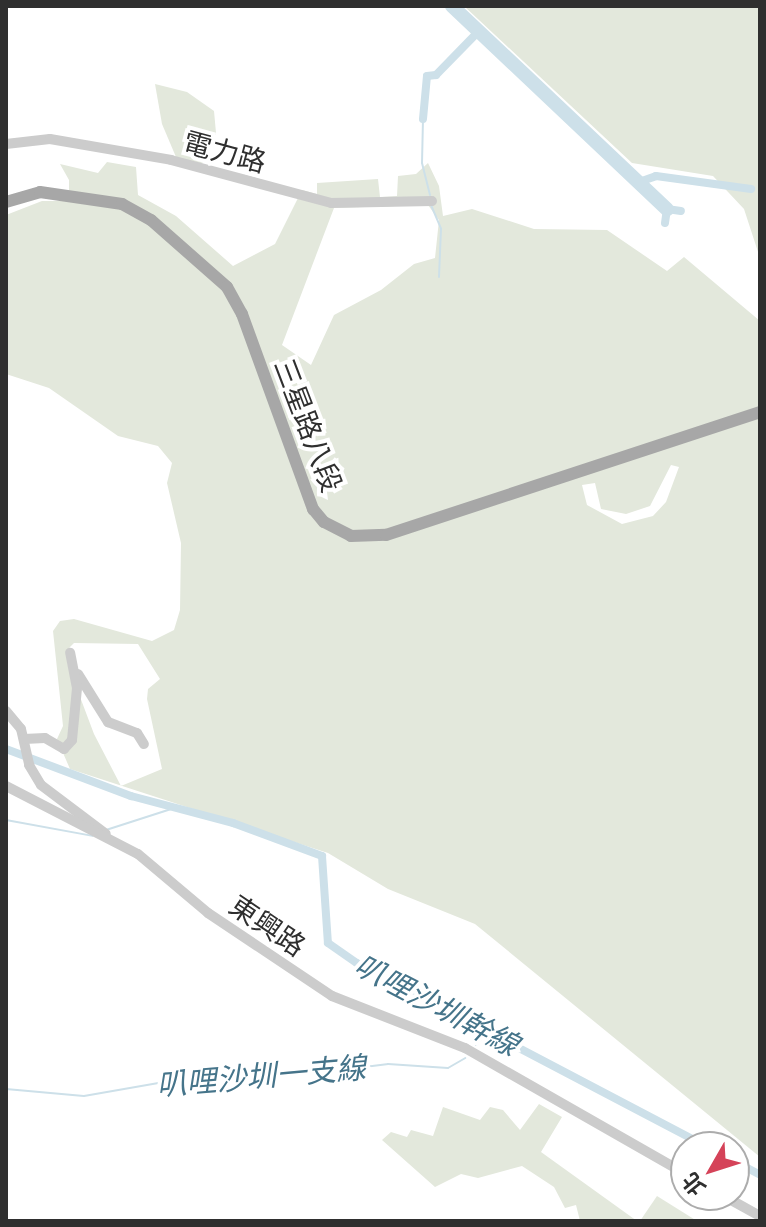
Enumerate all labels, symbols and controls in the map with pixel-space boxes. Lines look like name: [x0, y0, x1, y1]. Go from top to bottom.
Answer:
street label: 電力路: [180, 124, 270, 178]
street label: 三星路八段: [268, 354, 350, 496]
street label: 東興路: [224, 888, 312, 962]
water label: 叭哩沙圳幹線: [349, 946, 525, 1062]
water label: 叭哩沙圳一支線: [155, 1048, 367, 1102]
north arrow: [670, 1131, 750, 1211]
text: 北: [676, 1168, 710, 1202]

